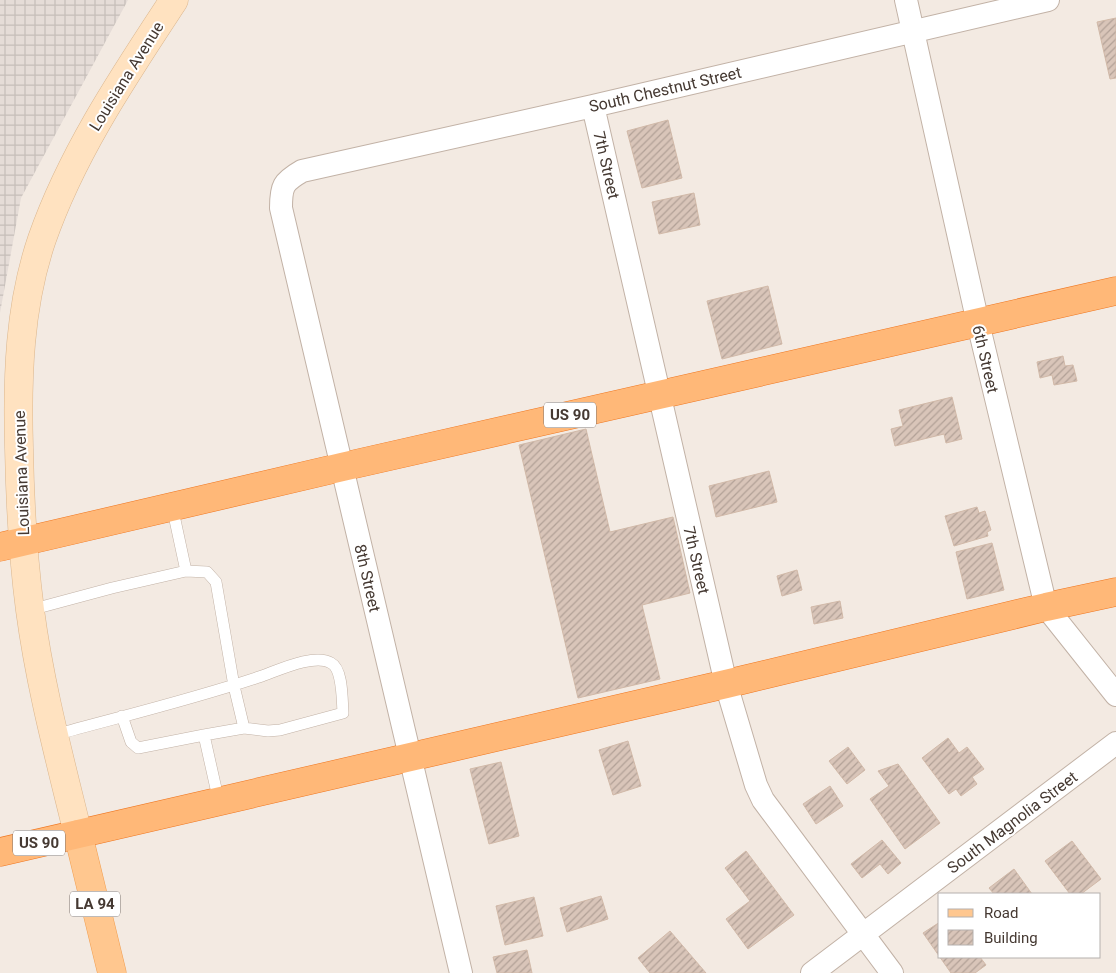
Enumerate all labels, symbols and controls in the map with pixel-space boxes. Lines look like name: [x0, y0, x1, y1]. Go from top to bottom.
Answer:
street label: Louisiana Avenue: [85, 18, 168, 134]
street label: South Chestnut Street: [587, 63, 743, 116]
street label: 7th Street: [589, 129, 624, 201]
street label: 6th Street: [968, 323, 1003, 395]
road number: US 90: [544, 402, 596, 428]
street label: Louisiana Avenue: [10, 410, 33, 536]
street label: 7th Street: [679, 524, 714, 596]
street label: 8th Street: [350, 542, 385, 614]
street label: South Magnolia Street: [944, 767, 1081, 877]
road number: US 90: [13, 830, 65, 856]
road number: LA 94: [70, 892, 120, 916]
legend: [938, 893, 1101, 958]
text: Road: [984, 904, 1018, 922]
text: Building: [984, 929, 1038, 947]

